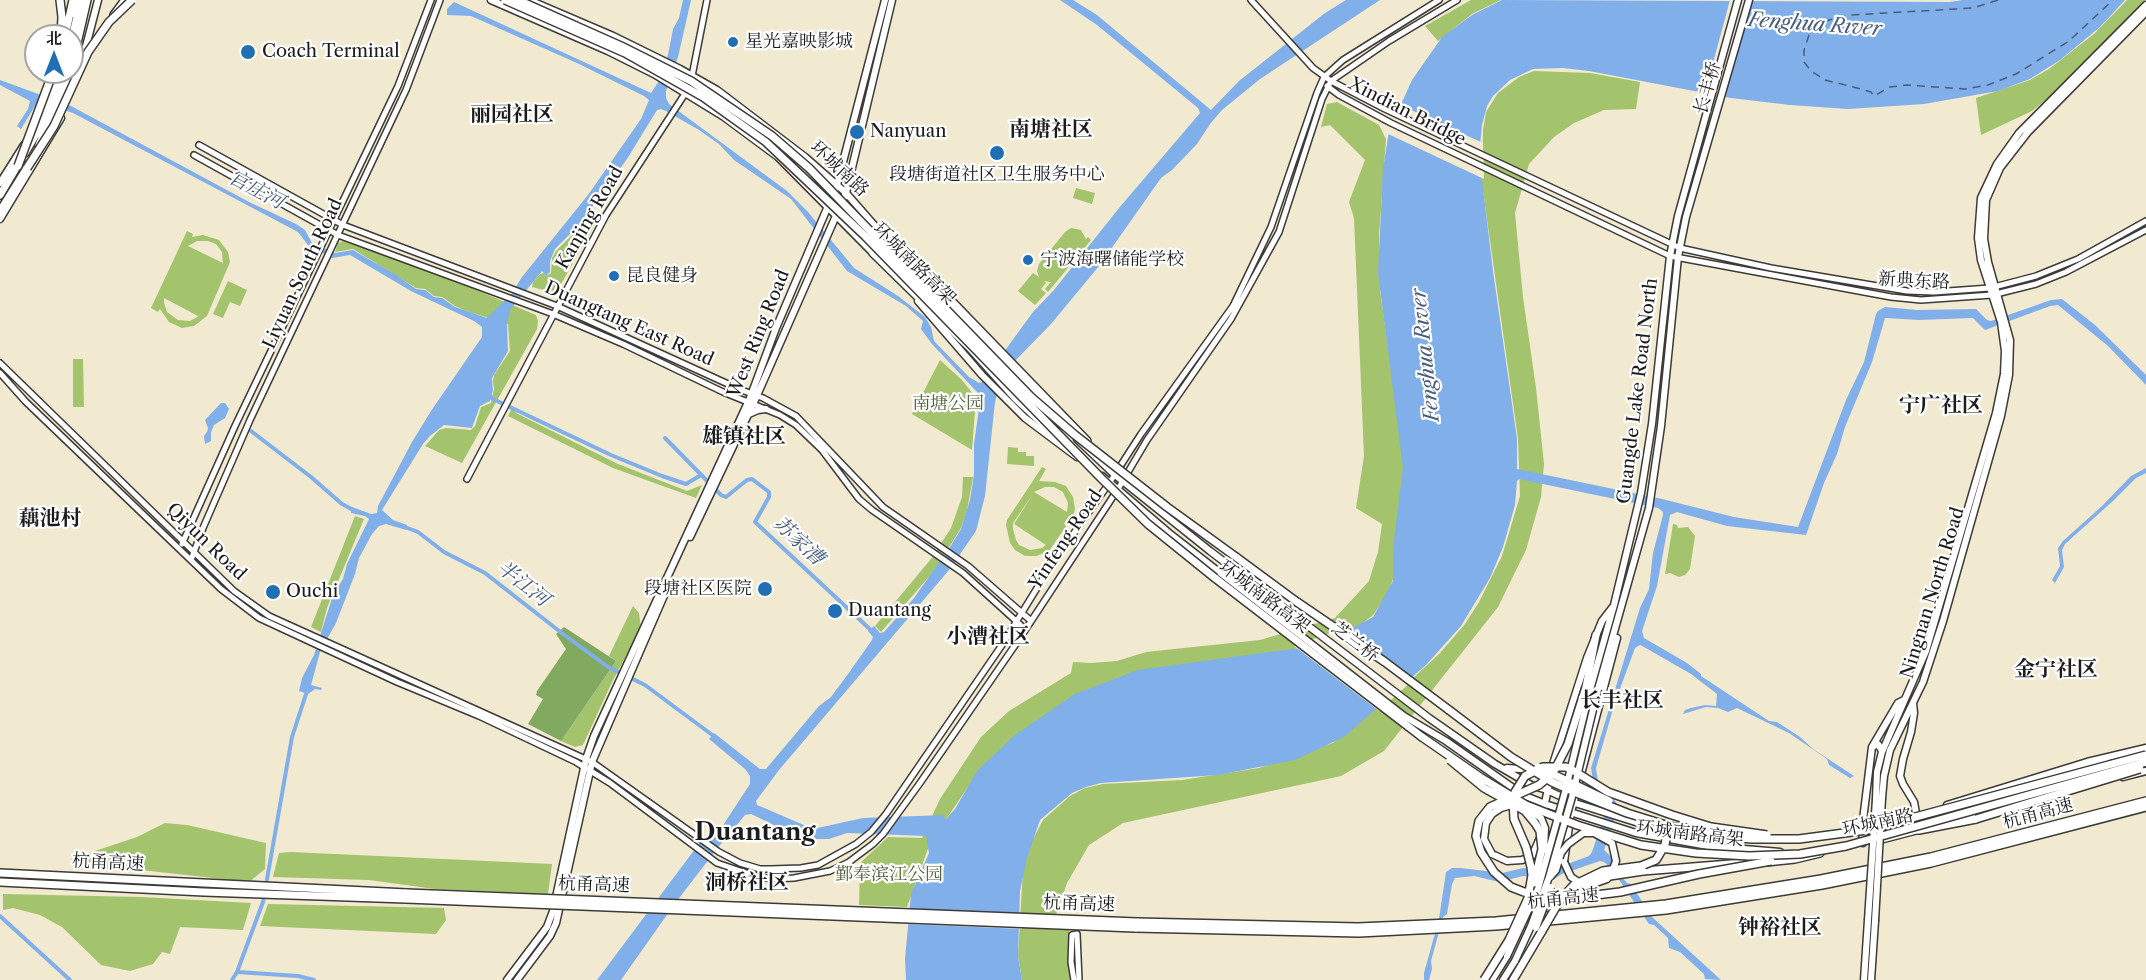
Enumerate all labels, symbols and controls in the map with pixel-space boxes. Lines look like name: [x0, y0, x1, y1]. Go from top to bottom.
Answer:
water label: Fenghua Rıver: [1747, 8, 1883, 42]
north arrow: [24, 24, 84, 84]
text: 北: [46, 28, 62, 48]
place label: 星光嘉映影城: [745, 31, 853, 53]
marker: 星光嘉映影城: [726, 35, 740, 49]
place label: Coach Terminal: [262, 41, 400, 63]
marker: Coach Terminal: [239, 43, 257, 61]
street label: 长丰桥: [1690, 59, 1726, 117]
street label: Xindian Bridge: [1345, 73, 1469, 151]
district label: 丽园社区: [470, 102, 554, 128]
district label: 南塘社区: [1009, 117, 1093, 143]
place label: Nanyuan: [870, 121, 947, 143]
marker: Nanyuan: [848, 123, 866, 141]
street label: 环城南路: [805, 137, 873, 201]
marker: 段塘街道社区卫生服务中心: [988, 144, 1006, 162]
street label: Kanjing Road: [552, 163, 628, 273]
place label: 段塘街道社区卫生服务中心: [889, 164, 1105, 186]
water label: 官庄河: [224, 165, 288, 215]
street label: Liyuan South Road: [259, 195, 347, 353]
street label: 环城南路高架: [868, 218, 960, 310]
place label: 宁波海曙储能学校: [1040, 249, 1184, 271]
marker: 宁波海曙储能学校: [1021, 253, 1035, 267]
place label: 昆良健身: [626, 265, 698, 287]
street label: West Ring Road: [724, 267, 794, 401]
street label: 新典东路: [1877, 268, 1951, 294]
marker: 昆良健身: [607, 269, 621, 283]
street label: Duangtang East Road: [541, 277, 717, 371]
street label: Guangde Lake Road North: [1613, 277, 1663, 505]
water label: Fenghua Rıver: [1407, 287, 1445, 423]
park label: 南塘公园: [912, 393, 984, 415]
district label: 宁广社区: [1899, 393, 1983, 419]
district label: 雄镇社区: [702, 424, 786, 450]
street label: Yinfeng Road: [1025, 486, 1107, 594]
street label: Qiyun Road: [162, 499, 250, 585]
street label: Ningnan North Road: [1897, 505, 1969, 681]
district label: 藕池村: [19, 506, 81, 532]
water label: 苏家漕: [768, 512, 828, 570]
water label: 半江河: [492, 556, 554, 612]
street label: 环城南路高架: [1214, 556, 1314, 638]
place label: 段塘社区医院: [644, 578, 752, 600]
marker: 段塘社区医院: [756, 580, 774, 598]
place label: Ouchi: [286, 581, 338, 603]
marker: Ouchi: [264, 583, 282, 601]
place label: Duantang: [848, 600, 931, 622]
marker: Duantang: [826, 602, 844, 620]
street label: 芝兰桥: [1327, 617, 1383, 667]
district label: 小漕社区: [946, 624, 1030, 650]
district label: 金宁社区: [2014, 657, 2098, 683]
district label: 长丰社区: [1580, 688, 1664, 714]
street label: 杭甬高速: [2000, 794, 2076, 834]
street label: 环城南路: [1841, 805, 1915, 841]
street label: 环城南路高架: [1635, 817, 1745, 851]
district label: Duantang: [695, 819, 815, 847]
street label: 杭甬高速: [71, 850, 145, 876]
park label: 鄞奉滨江公园: [835, 864, 943, 886]
district label: 洞桥社区: [705, 870, 789, 896]
street label: 杭甬高速: [558, 873, 630, 897]
street label: 杭甬高速: [1526, 884, 1600, 914]
street label: 杭甬高速: [1043, 892, 1115, 916]
district label: 钟裕社区: [1738, 915, 1822, 941]

